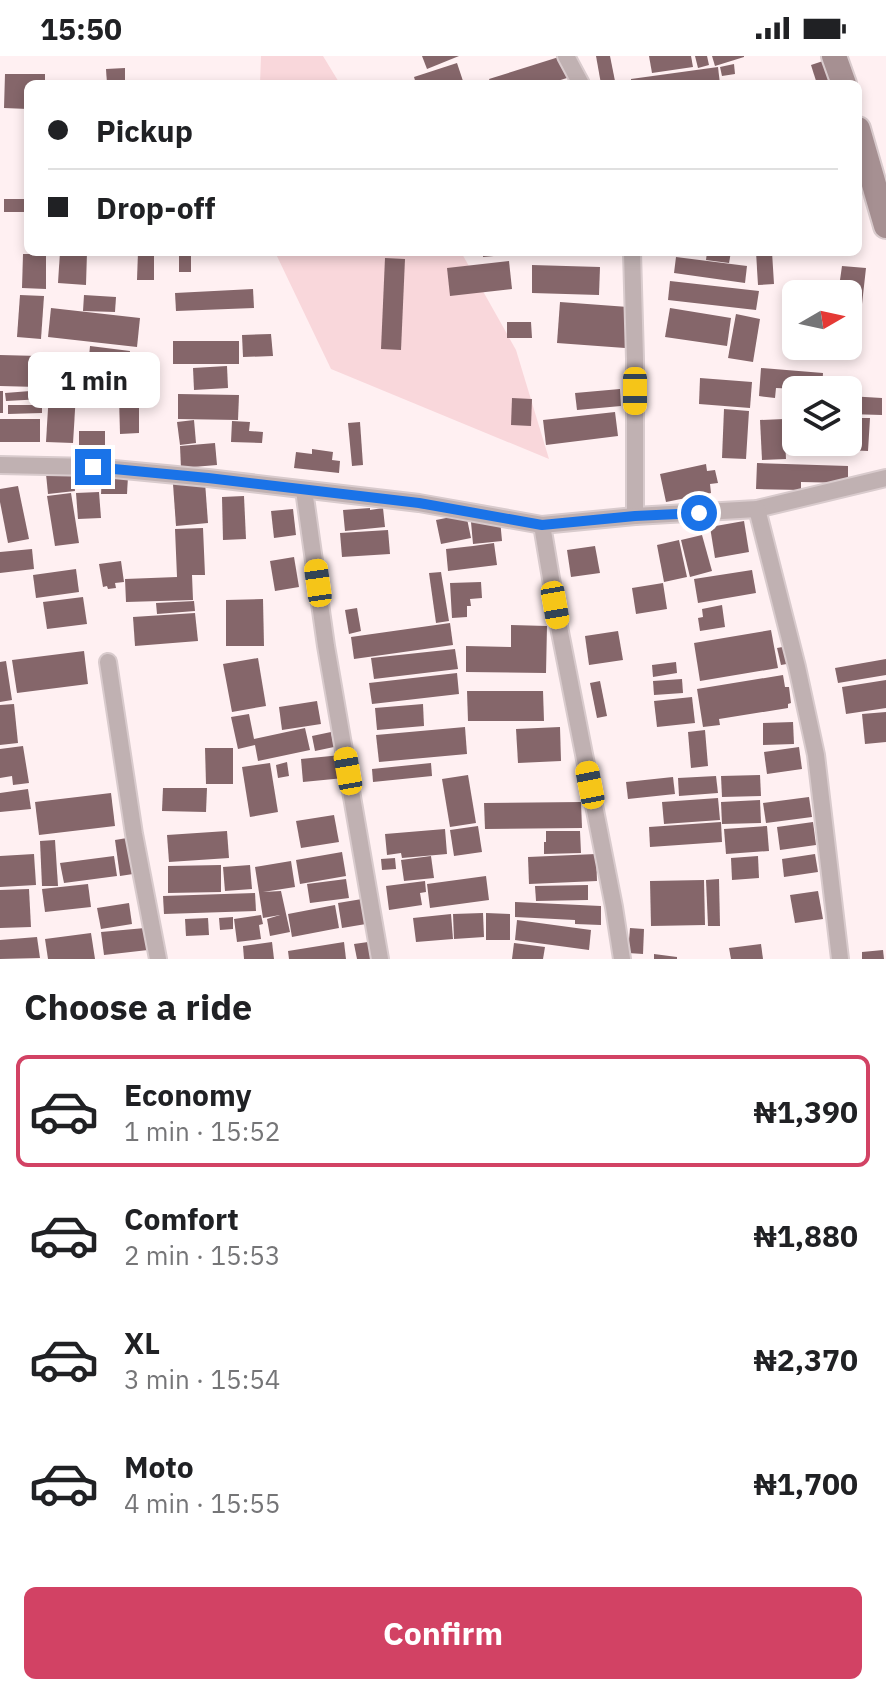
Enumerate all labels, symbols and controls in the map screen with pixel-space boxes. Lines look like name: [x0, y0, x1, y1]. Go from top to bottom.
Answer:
text: 15:50: [40, 9, 122, 48]
text: Pickup: [96, 111, 193, 150]
text: Drop-off: [96, 188, 215, 227]
north arrow: [782, 280, 862, 360]
map controls: [782, 280, 862, 456]
callout: 1 min: [27, 351, 159, 407]
text: 1 min: [60, 363, 128, 397]
car: [623, 367, 647, 415]
button: layers: [782, 376, 862, 456]
route end: [75, 449, 111, 485]
route start: [681, 495, 717, 531]
car: [303, 558, 333, 608]
car: [539, 579, 571, 631]
car: [332, 745, 364, 797]
car: [574, 759, 606, 811]
text: Choose a ride: [24, 983, 252, 1030]
icon: car: [28, 1075, 100, 1147]
text: Economy: [124, 1075, 252, 1114]
text: ₦1,390: [753, 1092, 858, 1131]
text: 1 min · 15:52: [124, 1114, 280, 1148]
icon: car: [28, 1199, 100, 1271]
text: Comfort: [124, 1199, 239, 1238]
text: ₦1,880: [753, 1216, 858, 1255]
text: 2 min · 15:53: [124, 1238, 280, 1272]
icon: car: [28, 1323, 100, 1395]
text: XL: [124, 1323, 160, 1362]
text: ₦2,370: [753, 1340, 858, 1379]
text: 3 min · 15:54: [124, 1362, 280, 1396]
icon: car: [28, 1447, 100, 1519]
text: Moto: [124, 1447, 194, 1486]
text: ₦1,700: [753, 1464, 858, 1503]
text: 4 min · 15:55: [124, 1486, 280, 1520]
button: Confirm: [24, 1587, 862, 1679]

